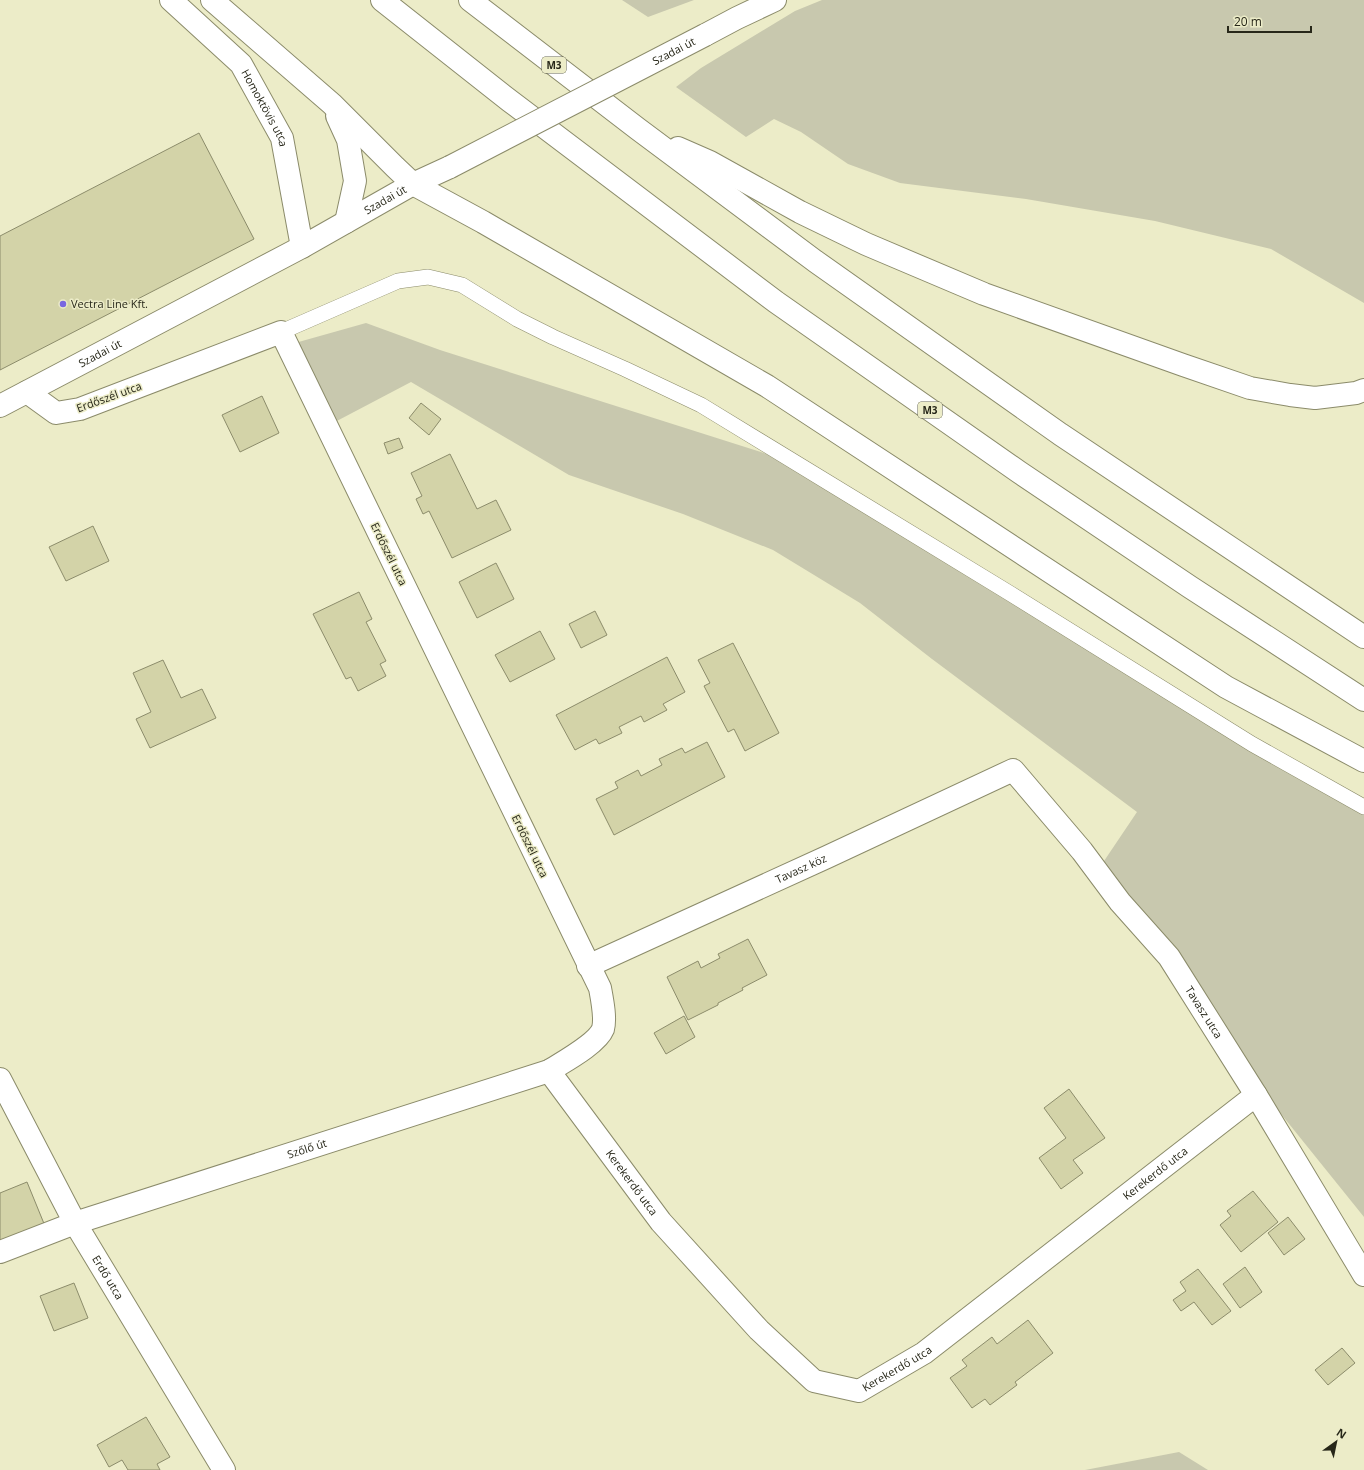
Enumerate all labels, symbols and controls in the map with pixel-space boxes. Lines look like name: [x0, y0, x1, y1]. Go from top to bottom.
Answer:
scale bar: [1228, 8, 1311, 34]
text: 20 m: [1234, 13, 1262, 30]
street label: Szadai út: [649, 33, 698, 68]
road number: M3: [542, 57, 566, 73]
street label: Homoktövis utca: [238, 66, 291, 148]
street label: Szadai út: [361, 181, 409, 217]
place label: Vectra Line Kft.: [71, 296, 148, 311]
marker: Vectra Line Kft.: [58, 299, 68, 309]
street label: Szadai út: [76, 335, 124, 370]
street label: Erdőszél utca: [74, 378, 143, 415]
road number: M3: [918, 402, 942, 418]
street label: Erdőszél utca: [368, 520, 411, 588]
street label: Erdőszél utca: [509, 812, 552, 880]
street label: Tavasz köz: [773, 850, 829, 887]
street label: Tavasz utca: [1182, 983, 1226, 1041]
street label: Szőlő út: [285, 1135, 329, 1162]
street label: Kerekerdő utca: [1119, 1143, 1190, 1203]
street label: Kerekerdő utca: [603, 1146, 662, 1218]
street label: Erdő utca: [89, 1252, 127, 1302]
street label: Kerekerdő utca: [859, 1342, 935, 1395]
north arrow: [1316, 1422, 1356, 1462]
text: N: [1334, 1424, 1350, 1442]

